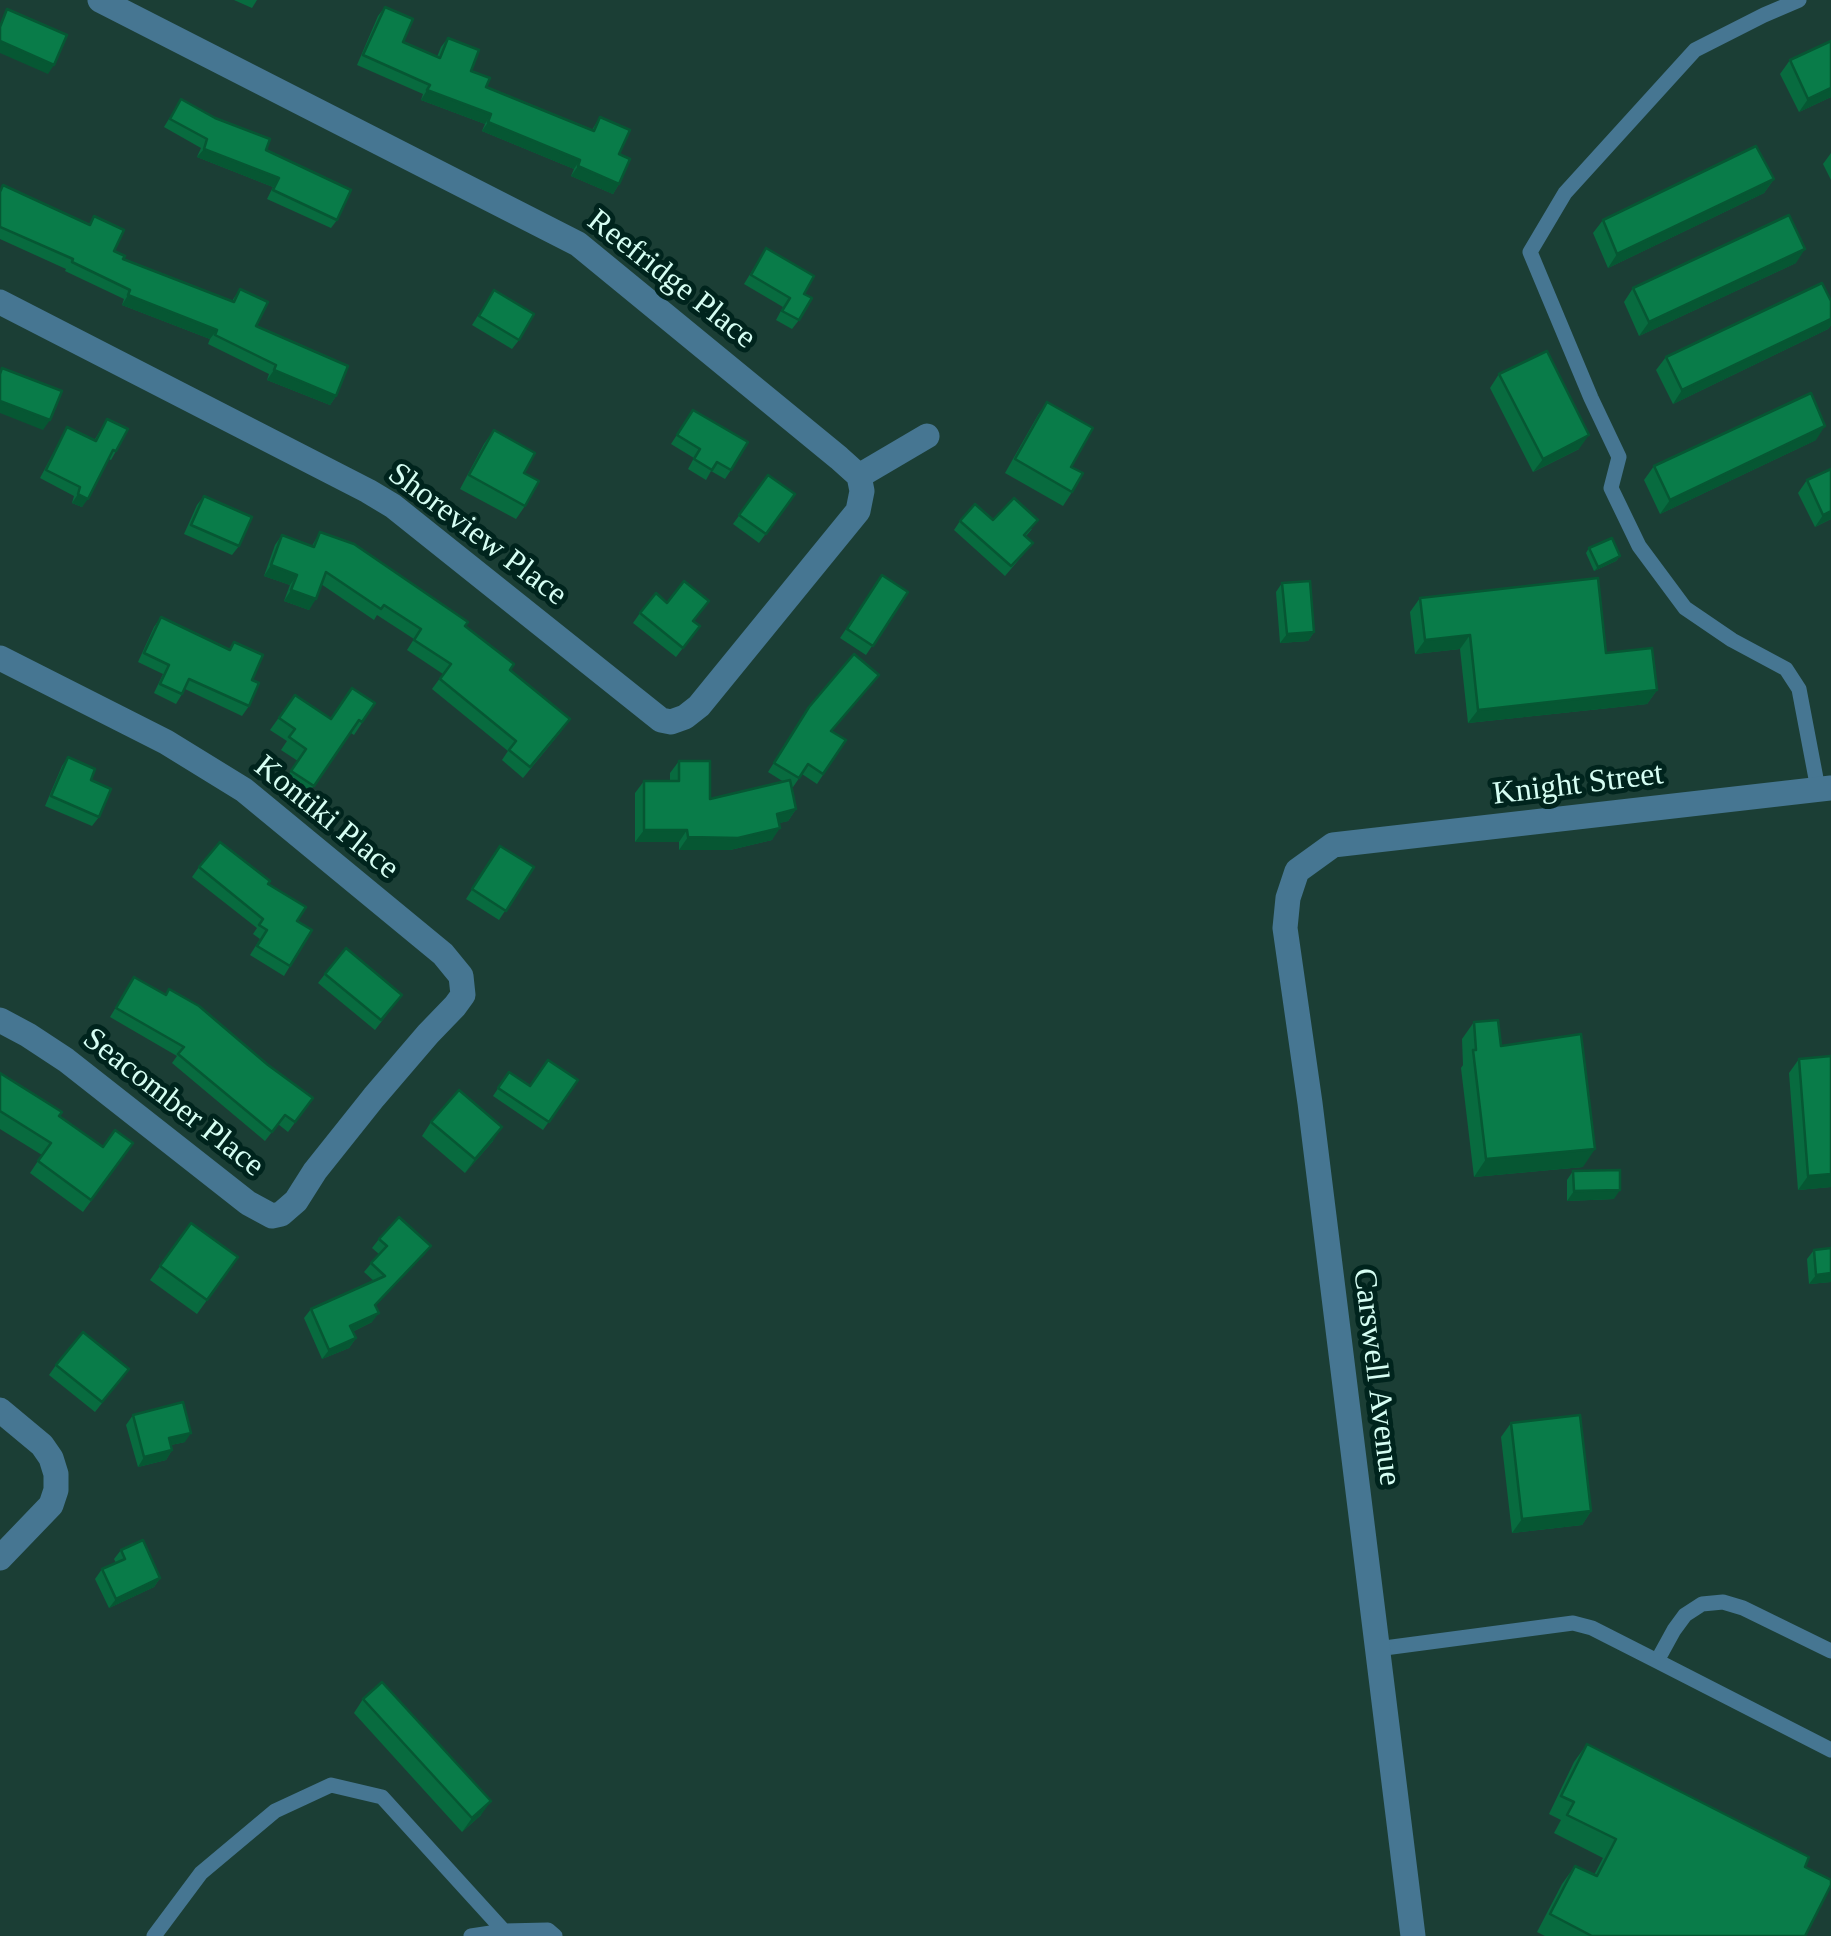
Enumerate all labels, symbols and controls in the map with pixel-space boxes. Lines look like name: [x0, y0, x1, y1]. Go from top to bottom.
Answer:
street label: Reefridge Place: [579, 202, 763, 358]
street label: Shoreview Place: [380, 455, 574, 615]
street label: Kontiki Place: [246, 748, 406, 888]
street label: Knight Street: [1491, 755, 1665, 815]
street label: Seacomber Place: [75, 1020, 271, 1186]
street label: Carswell Avenue: [1344, 1266, 1408, 1488]

